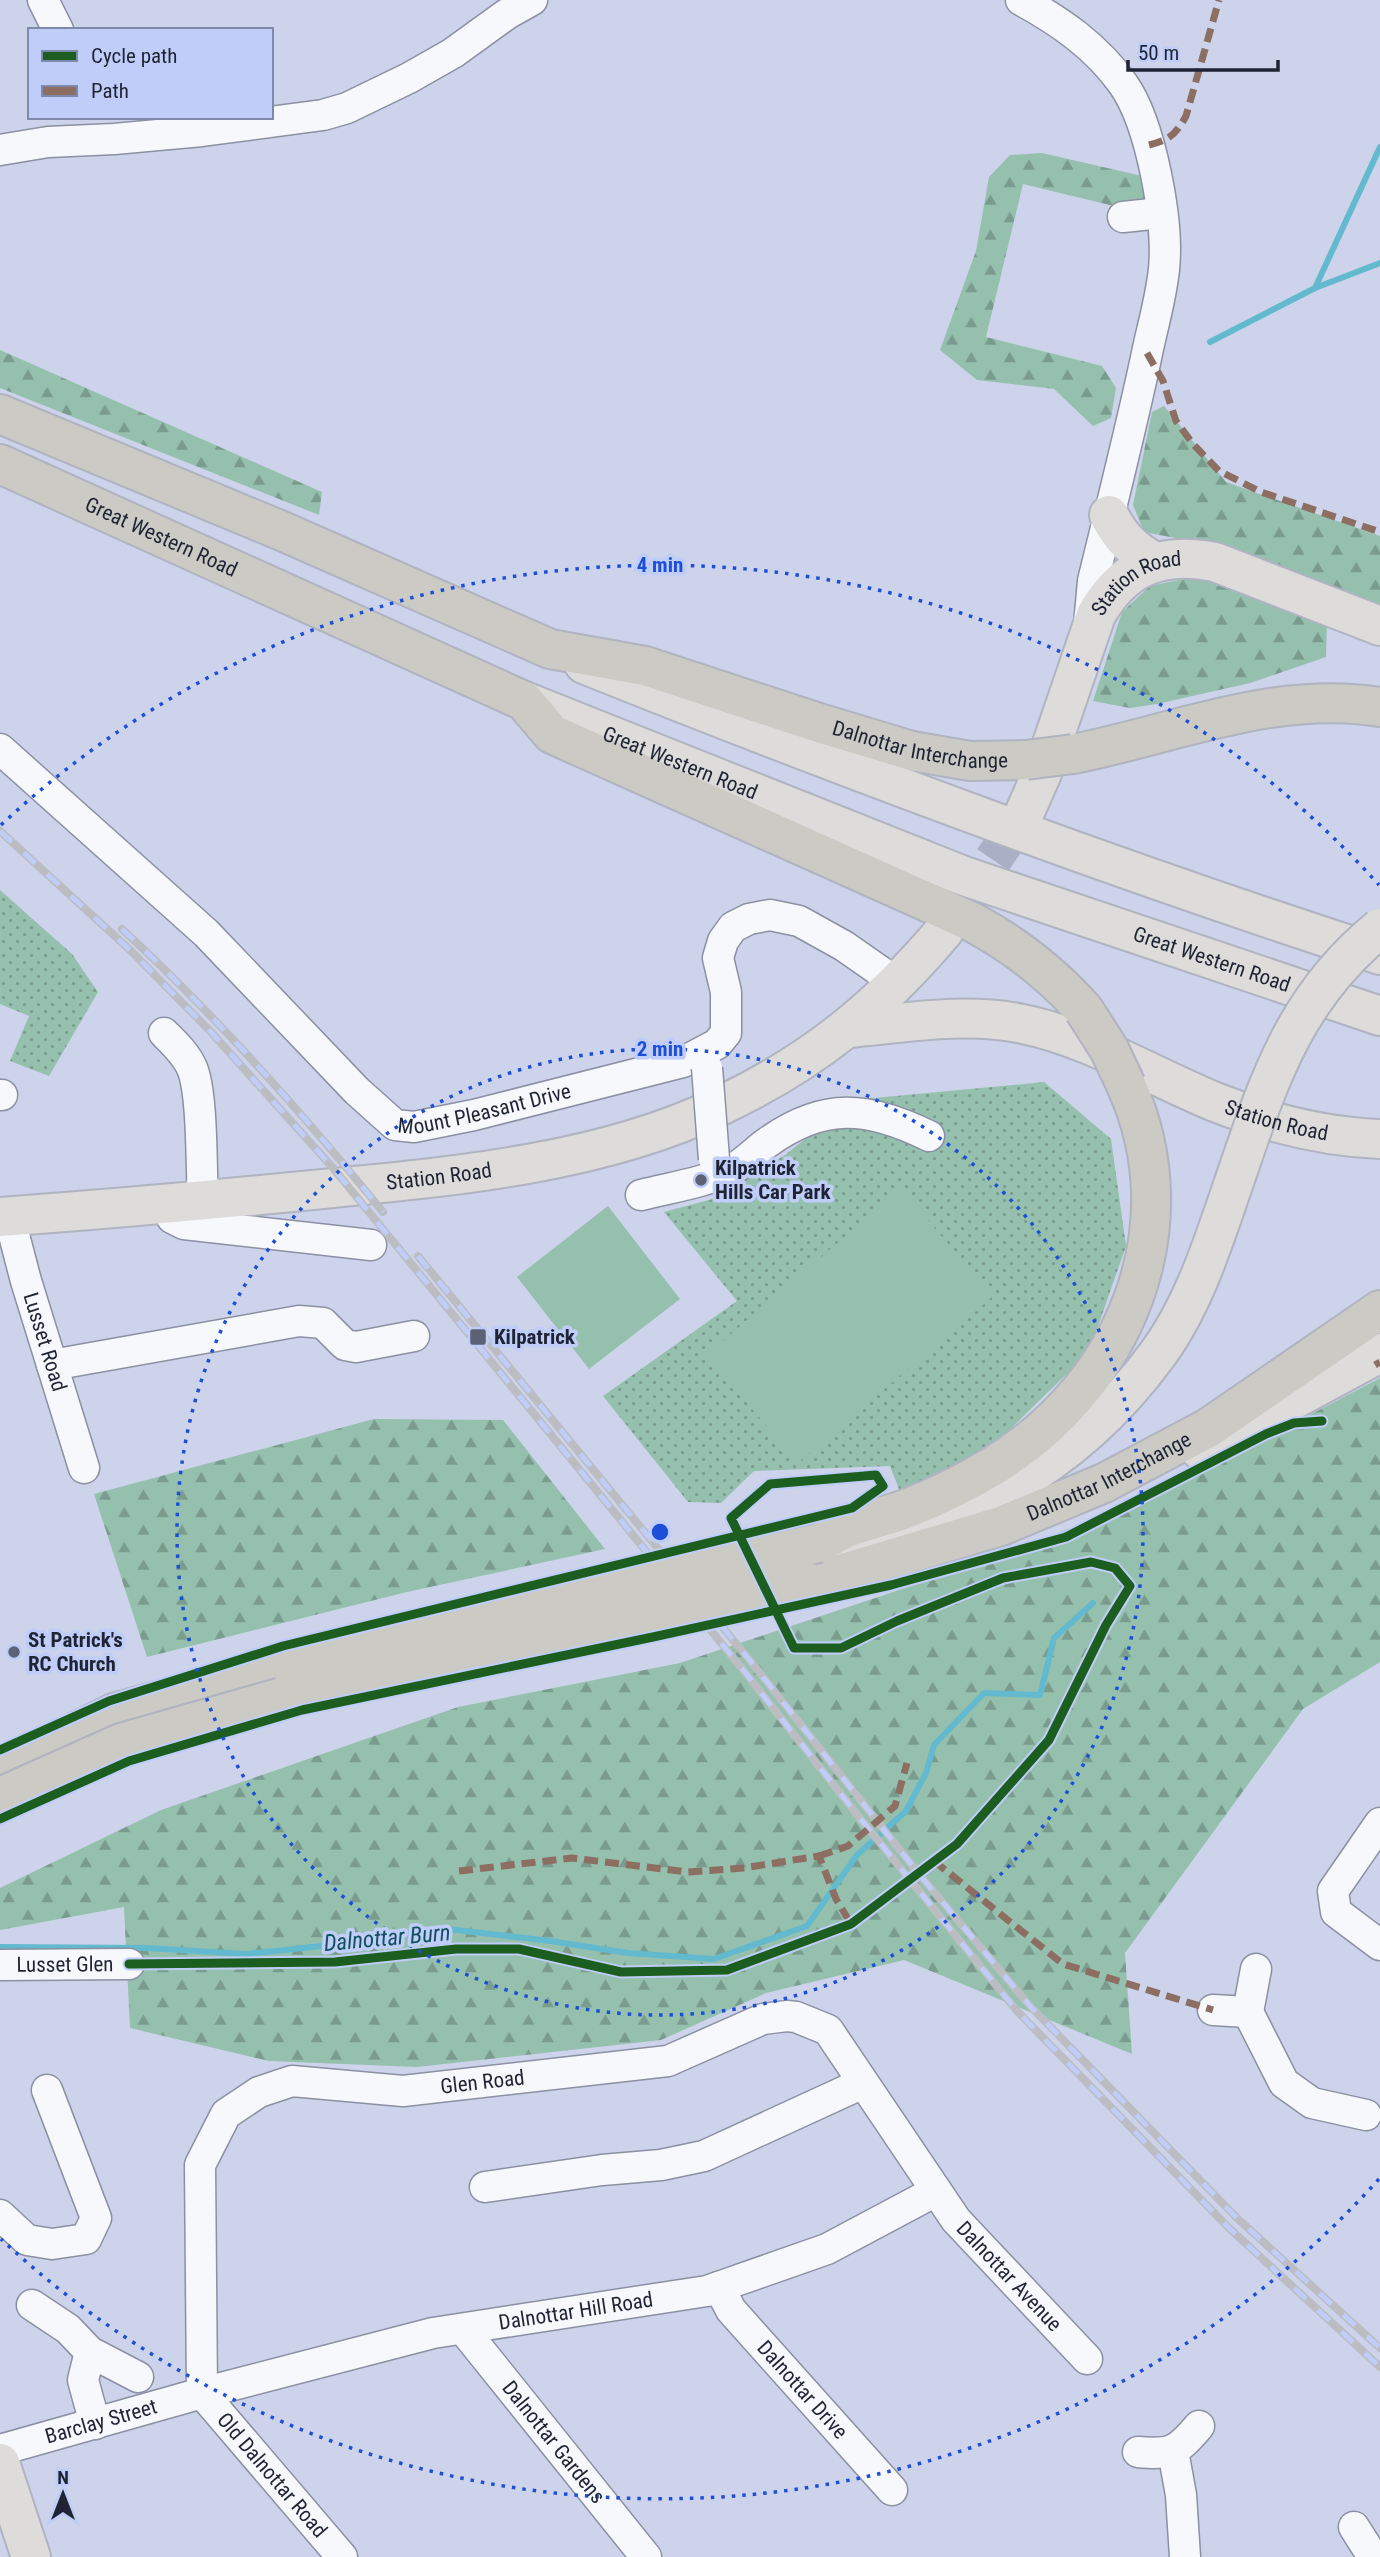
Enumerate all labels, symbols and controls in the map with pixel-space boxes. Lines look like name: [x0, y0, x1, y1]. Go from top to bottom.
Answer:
legend: [28, 28, 273, 119]
scale bar: [1128, 28, 1278, 72]
text: 50 m: [1138, 41, 1179, 65]
text: Cycle path: [91, 44, 177, 68]
text: Path: [91, 79, 129, 103]
street label: Great Western Road: [81, 492, 241, 582]
street label: Station Road: [1086, 547, 1182, 620]
text: 4 min: [637, 553, 683, 577]
street label: Dalnottar Interchange: [830, 716, 1008, 773]
street label: Great Western Road: [599, 722, 761, 805]
street label: Great Western Road: [1130, 922, 1294, 997]
text: 2 min: [637, 1037, 683, 1061]
street label: Mount Pleasant Drive: [396, 1079, 573, 1139]
street label: Station Road: [1222, 1095, 1330, 1145]
place label: Kilpatrick Hills Car Park: [715, 1156, 831, 1204]
street label: Station Road: [385, 1158, 493, 1195]
marker: Kilpatrick Hills Car Park: [693, 1172, 709, 1188]
street label: Lusset Road: [18, 1290, 71, 1394]
place label: Kilpatrick: [494, 1325, 576, 1349]
marker: Kilpatrick: [468, 1327, 488, 1347]
street label: Dalnottar Interchange: [1023, 1427, 1195, 1526]
centre of rings: [648, 1520, 672, 1544]
place label: St Patrick's RC Church: [28, 1628, 123, 1676]
marker: St Patrick's RC Church: [6, 1644, 22, 1660]
water label: Dalnottar Burn: [323, 1919, 451, 1957]
street label: Lusset Glen: [16, 1952, 114, 1977]
street label: Glen Road: [439, 2065, 526, 2099]
street label: Dalnottar Avenue: [952, 2216, 1067, 2336]
street label: Dalnottar Hill Road: [497, 2287, 655, 2335]
street label: Dalnottar Drive: [752, 2336, 853, 2444]
street label: Dalnottar Gardens: [497, 2376, 610, 2508]
street label: Barclay Street: [42, 2394, 160, 2449]
street label: Old Dalnottar Road: [212, 2408, 332, 2542]
north arrow: [28, 2459, 98, 2529]
text: N: [57, 2466, 69, 2489]

